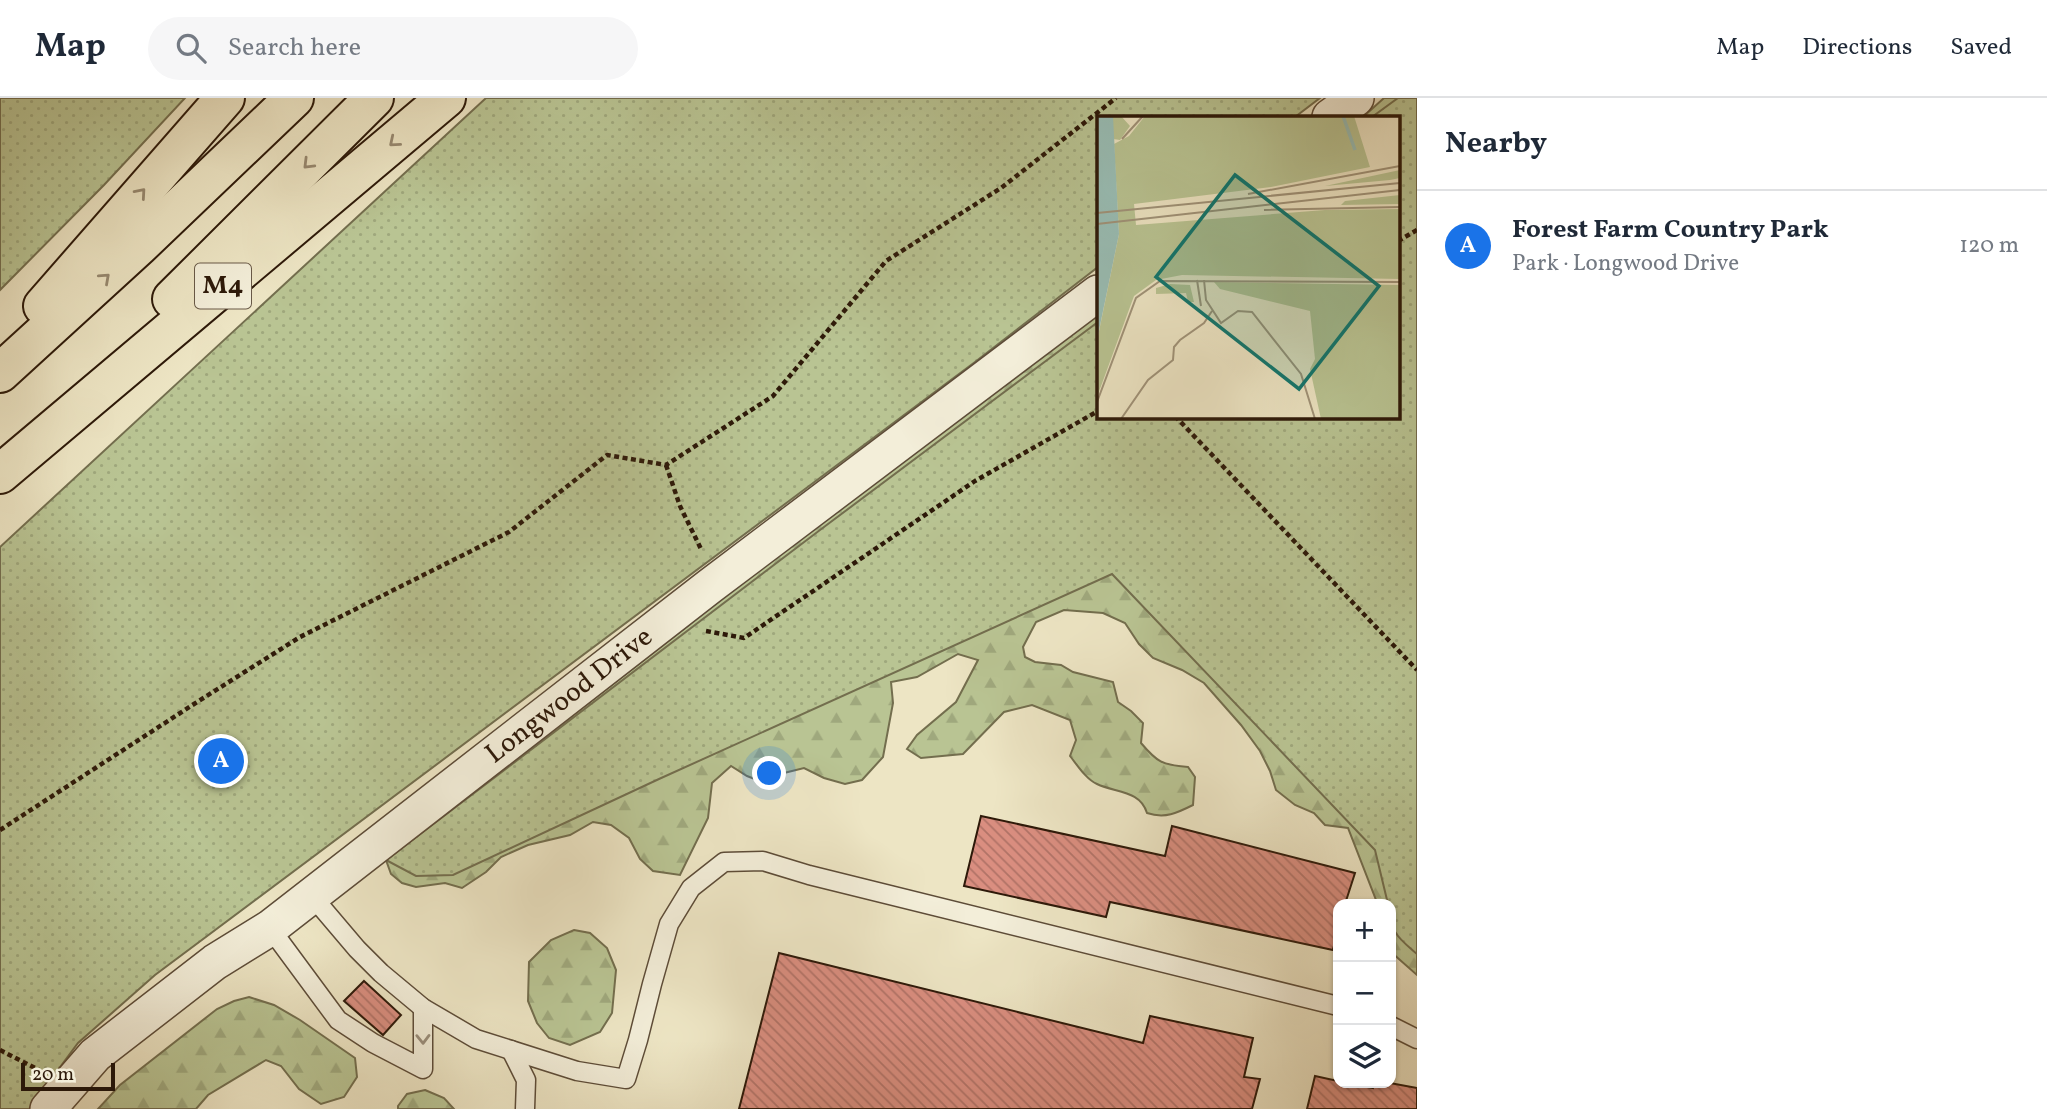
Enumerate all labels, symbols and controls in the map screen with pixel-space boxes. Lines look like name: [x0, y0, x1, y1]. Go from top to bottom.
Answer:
search box: [148, 17, 638, 80]
text: Map: [35, 25, 106, 71]
icon: search: [172, 29, 210, 67]
text: Search here: [228, 30, 361, 66]
text: Map: [1716, 31, 1764, 65]
text: Directions: [1802, 31, 1912, 65]
text: Saved: [1950, 31, 2012, 65]
inset map: [1097, 116, 1400, 418]
text: Nearby: [1445, 123, 1547, 165]
one-way arrow: [389, 134, 402, 146]
one-way arrow: [303, 155, 316, 168]
one-way arrow: [133, 188, 145, 201]
text: Forest Farm Country Park: [1512, 212, 1829, 248]
text: A: [1460, 230, 1476, 262]
text: 120 m: [1959, 230, 2019, 262]
text: Park · Longwood Drive: [1512, 248, 1739, 280]
road number: M4: [195, 264, 251, 308]
one-way arrow: [97, 273, 110, 286]
street label: Longwood Drive: [477, 618, 661, 773]
pin: A: [198, 735, 244, 787]
your location: [752, 756, 786, 790]
map controls: [1333, 899, 1396, 1088]
button: +: [1333, 899, 1396, 962]
button: −: [1333, 962, 1396, 1025]
button: layers: [1333, 1025, 1396, 1088]
one-way arrow: [415, 1034, 431, 1044]
scale bar: [21, 1060, 116, 1092]
text: 20 m: [32, 1062, 74, 1088]

